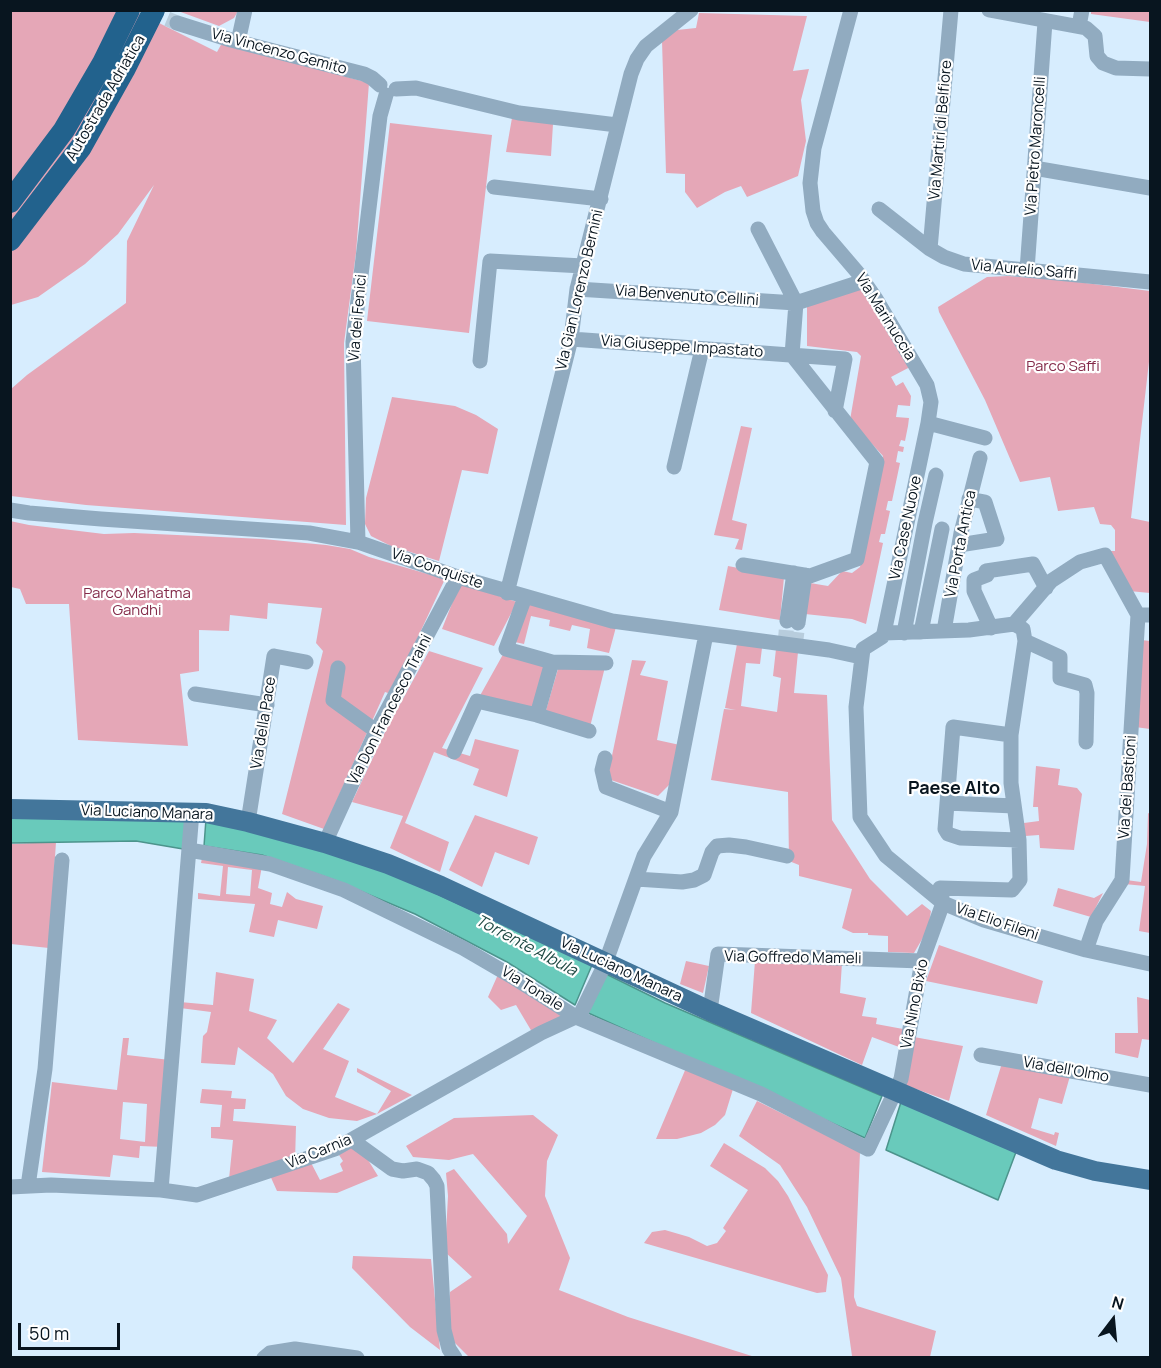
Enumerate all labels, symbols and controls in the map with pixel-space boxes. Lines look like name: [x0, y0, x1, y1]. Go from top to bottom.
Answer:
street label: Via Vincenzo Gemito: [209, 25, 349, 79]
street label: Autostrada Adriatica: [63, 32, 149, 164]
street label: Via Martiri di Belfiore: [926, 59, 956, 201]
street label: Via Pietro Maroncelli: [1022, 76, 1050, 216]
street label: Via Gian Lorenzo Bernini: [553, 208, 607, 372]
street label: Via Aurelio Saffi: [970, 256, 1078, 284]
street label: Via Marinuccia: [851, 270, 919, 364]
street label: Via dei Fenici: [345, 274, 371, 362]
street label: Via Benvenuto Cellini: [615, 282, 759, 310]
street label: Via Giuseppe Impastato: [600, 332, 764, 362]
park label: Parco Saffi: [1026, 358, 1100, 376]
street label: Via Case Nuove: [886, 474, 926, 582]
street label: Via Porta Antica: [942, 489, 980, 599]
street label: Via Conquiste: [389, 545, 485, 593]
park label: Parco Mahatma Gandhi: [83, 585, 191, 620]
street label: Via Don Francesco Traini: [344, 632, 436, 788]
street label: Via della Pace: [248, 675, 280, 771]
street label: Via dei Bastioni: [1115, 735, 1141, 839]
district label: Paese Alto: [908, 778, 1000, 800]
street label: Via Luciano Manara: [81, 802, 213, 824]
street label: Via Elio Fileni: [953, 899, 1041, 945]
water label: Torrente Albula: [472, 911, 580, 981]
street label: Via Luciano Manara: [557, 934, 685, 1006]
street label: Via Goffredo Mameli: [724, 948, 862, 968]
street label: Via Nino Bixio: [897, 958, 933, 1050]
street label: Via Tonale: [498, 963, 566, 1015]
street label: Via dell'Olmo: [1022, 1054, 1110, 1086]
street label: Via Carnia: [284, 1131, 354, 1173]
north arrow: [1083, 1290, 1143, 1350]
text: N: [1109, 1291, 1127, 1315]
scale bar: [21, 1311, 123, 1349]
text: 50 m: [29, 1321, 69, 1345]

